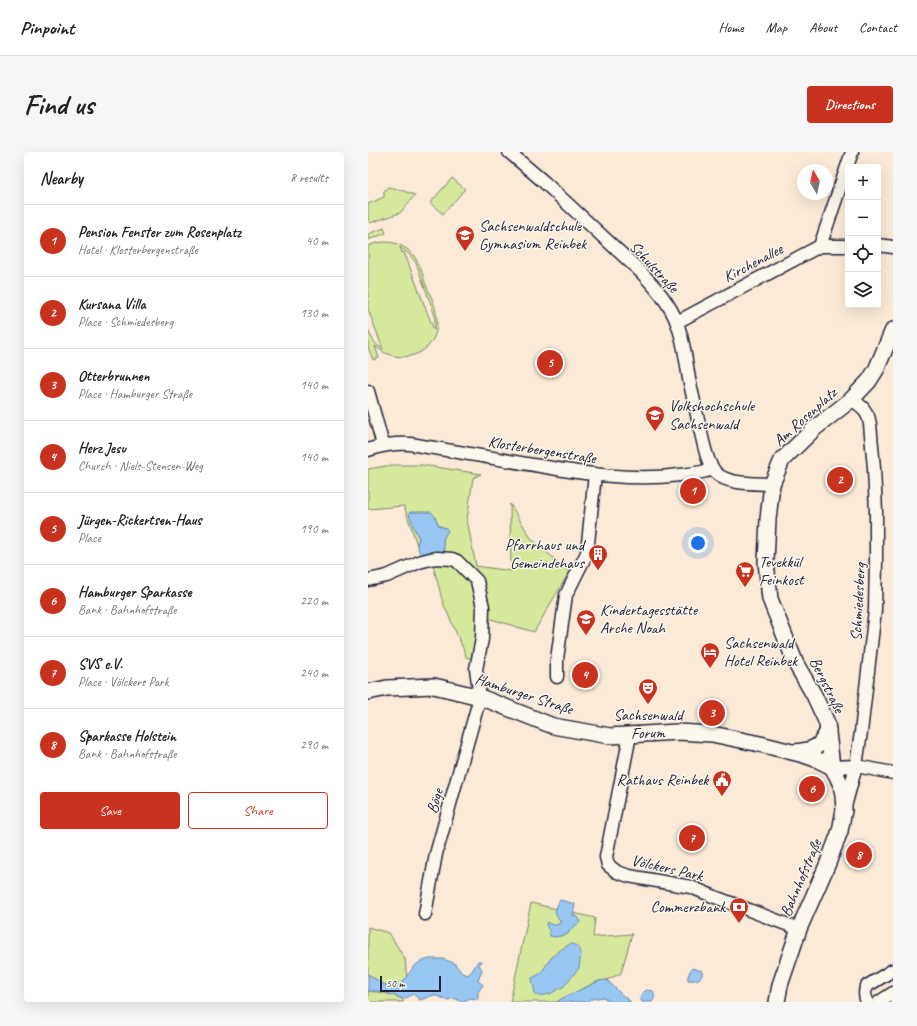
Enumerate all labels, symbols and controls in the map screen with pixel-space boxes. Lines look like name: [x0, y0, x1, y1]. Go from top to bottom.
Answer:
text: Pinpoint: [20, 16, 74, 40]
text: Home: [718, 19, 744, 36]
text: Map: [766, 19, 787, 36]
text: About: [809, 19, 837, 36]
text: Contact: [859, 19, 897, 36]
button: Directions: [807, 86, 893, 123]
text: Find us: [24, 87, 94, 122]
north arrow: [797, 164, 833, 200]
map controls: [845, 164, 881, 308]
button: +: [845, 164, 881, 200]
text: Nearby: [40, 168, 83, 189]
text: 8 results: [290, 170, 328, 186]
button: −: [845, 200, 881, 236]
place label: Sachsenwaldschule Gymnasium Reinbek: [479, 216, 587, 254]
text: Pension Fenster zum Rosenplatz: [78, 223, 241, 242]
school or university icon: Sachsenwaldschule Gymnasium Reinbek: [454, 224, 476, 252]
text: 1: [50, 233, 56, 249]
text: 40 m: [306, 233, 328, 249]
button: locate: [845, 236, 881, 272]
street label: Schulstraße: [625, 237, 684, 298]
street label: Kirchenallee: [720, 238, 788, 287]
text: Hotel · Klosterbergenstraße: [78, 242, 198, 258]
button: layers: [845, 272, 881, 308]
text: Kursana Villa: [78, 295, 146, 314]
text: 2: [50, 305, 56, 321]
text: 130 m: [300, 305, 328, 321]
text: Place · Schmiedesberg: [78, 314, 173, 330]
pin: 5: [537, 348, 563, 378]
text: Otterbrunnen: [78, 367, 150, 386]
text: 3: [50, 377, 56, 393]
text: 140 m: [300, 377, 328, 393]
street label: Am Rosenplatz: [769, 382, 842, 451]
text: Place · Hamburger Straße: [78, 386, 192, 402]
place label: Volkshochschule Sachsenwald: [669, 396, 756, 434]
school or university icon: Volkshochschule Sachsenwald: [644, 404, 666, 432]
street label: Klosterbergenstraße: [487, 432, 599, 469]
text: Herz Jesu: [78, 439, 126, 458]
text: 4: [50, 449, 56, 465]
text: 140 m: [300, 449, 328, 465]
text: Church · Niels-Stensen-Weg: [78, 458, 203, 474]
pin: 2: [827, 465, 853, 495]
pin: 1: [680, 476, 706, 506]
text: Jürgen-Rickertsen-Haus: [78, 511, 202, 530]
text: 5: [50, 521, 56, 537]
text: 190 m: [300, 521, 328, 537]
text: Place: [78, 530, 101, 546]
your location: [688, 533, 708, 553]
place label: Pfarrhaus und Gemeindehaus: [505, 535, 587, 573]
building icon: Pfarrhaus und Gemeindehaus: [587, 543, 609, 571]
place label: Tevekkül Feinkost: [759, 552, 805, 590]
supermarket icon: Tevekkül Feinkost: [734, 560, 756, 588]
street label: Schmiedesberg: [846, 561, 870, 642]
text: Hamburger Sparkasse: [78, 583, 191, 602]
text: 6: [50, 593, 56, 609]
text: 220 m: [300, 593, 328, 609]
place label: Kindertagesstätte Arche Noah: [600, 600, 699, 638]
text: Bank · Bahnhofstraße: [78, 602, 177, 618]
school or university icon: Kindertagesstätte Arche Noah: [575, 608, 597, 636]
place label: Sachsenwald Hotel Reinbek: [724, 633, 798, 671]
hotel icon: Sachsenwald Hotel Reinbek: [699, 641, 721, 669]
street label: Bergstraße: [805, 654, 850, 718]
text: SVS e.V.: [78, 655, 122, 674]
pin: 4: [572, 660, 598, 690]
text: 7: [50, 665, 56, 681]
text: 240 m: [300, 665, 328, 681]
street label: Hamburger Straße: [473, 669, 577, 720]
text: Place · Völckers Park: [78, 674, 169, 690]
theatre icon: Sachsenwald Forum: [637, 677, 659, 705]
pin: 3: [699, 698, 725, 728]
place label: Sachsenwald Forum: [613, 705, 685, 743]
text: Sparkasse Holstein: [78, 727, 176, 746]
text: 8: [50, 737, 56, 753]
text: 290 m: [300, 737, 328, 753]
text: Bank · Bahnhofstraße: [78, 746, 177, 762]
public building icon: Rathaus Reinbek: [711, 769, 733, 797]
place label: Rathaus Reinbek: [617, 770, 709, 790]
pin: 6: [799, 774, 825, 804]
street label: Böge: [422, 785, 449, 816]
button: Save: [40, 792, 180, 829]
button: Share: [188, 792, 328, 829]
pin: 7: [679, 823, 705, 853]
street label: Bahnhofstraße: [776, 835, 827, 920]
pin: 8: [846, 840, 872, 870]
street label: Völckers Park: [629, 850, 706, 886]
bank icon: Commerzbank: [728, 896, 750, 924]
place label: Commerzbank: [650, 897, 726, 917]
scale bar: [380, 974, 441, 993]
text: 50 m: [386, 976, 405, 990]

